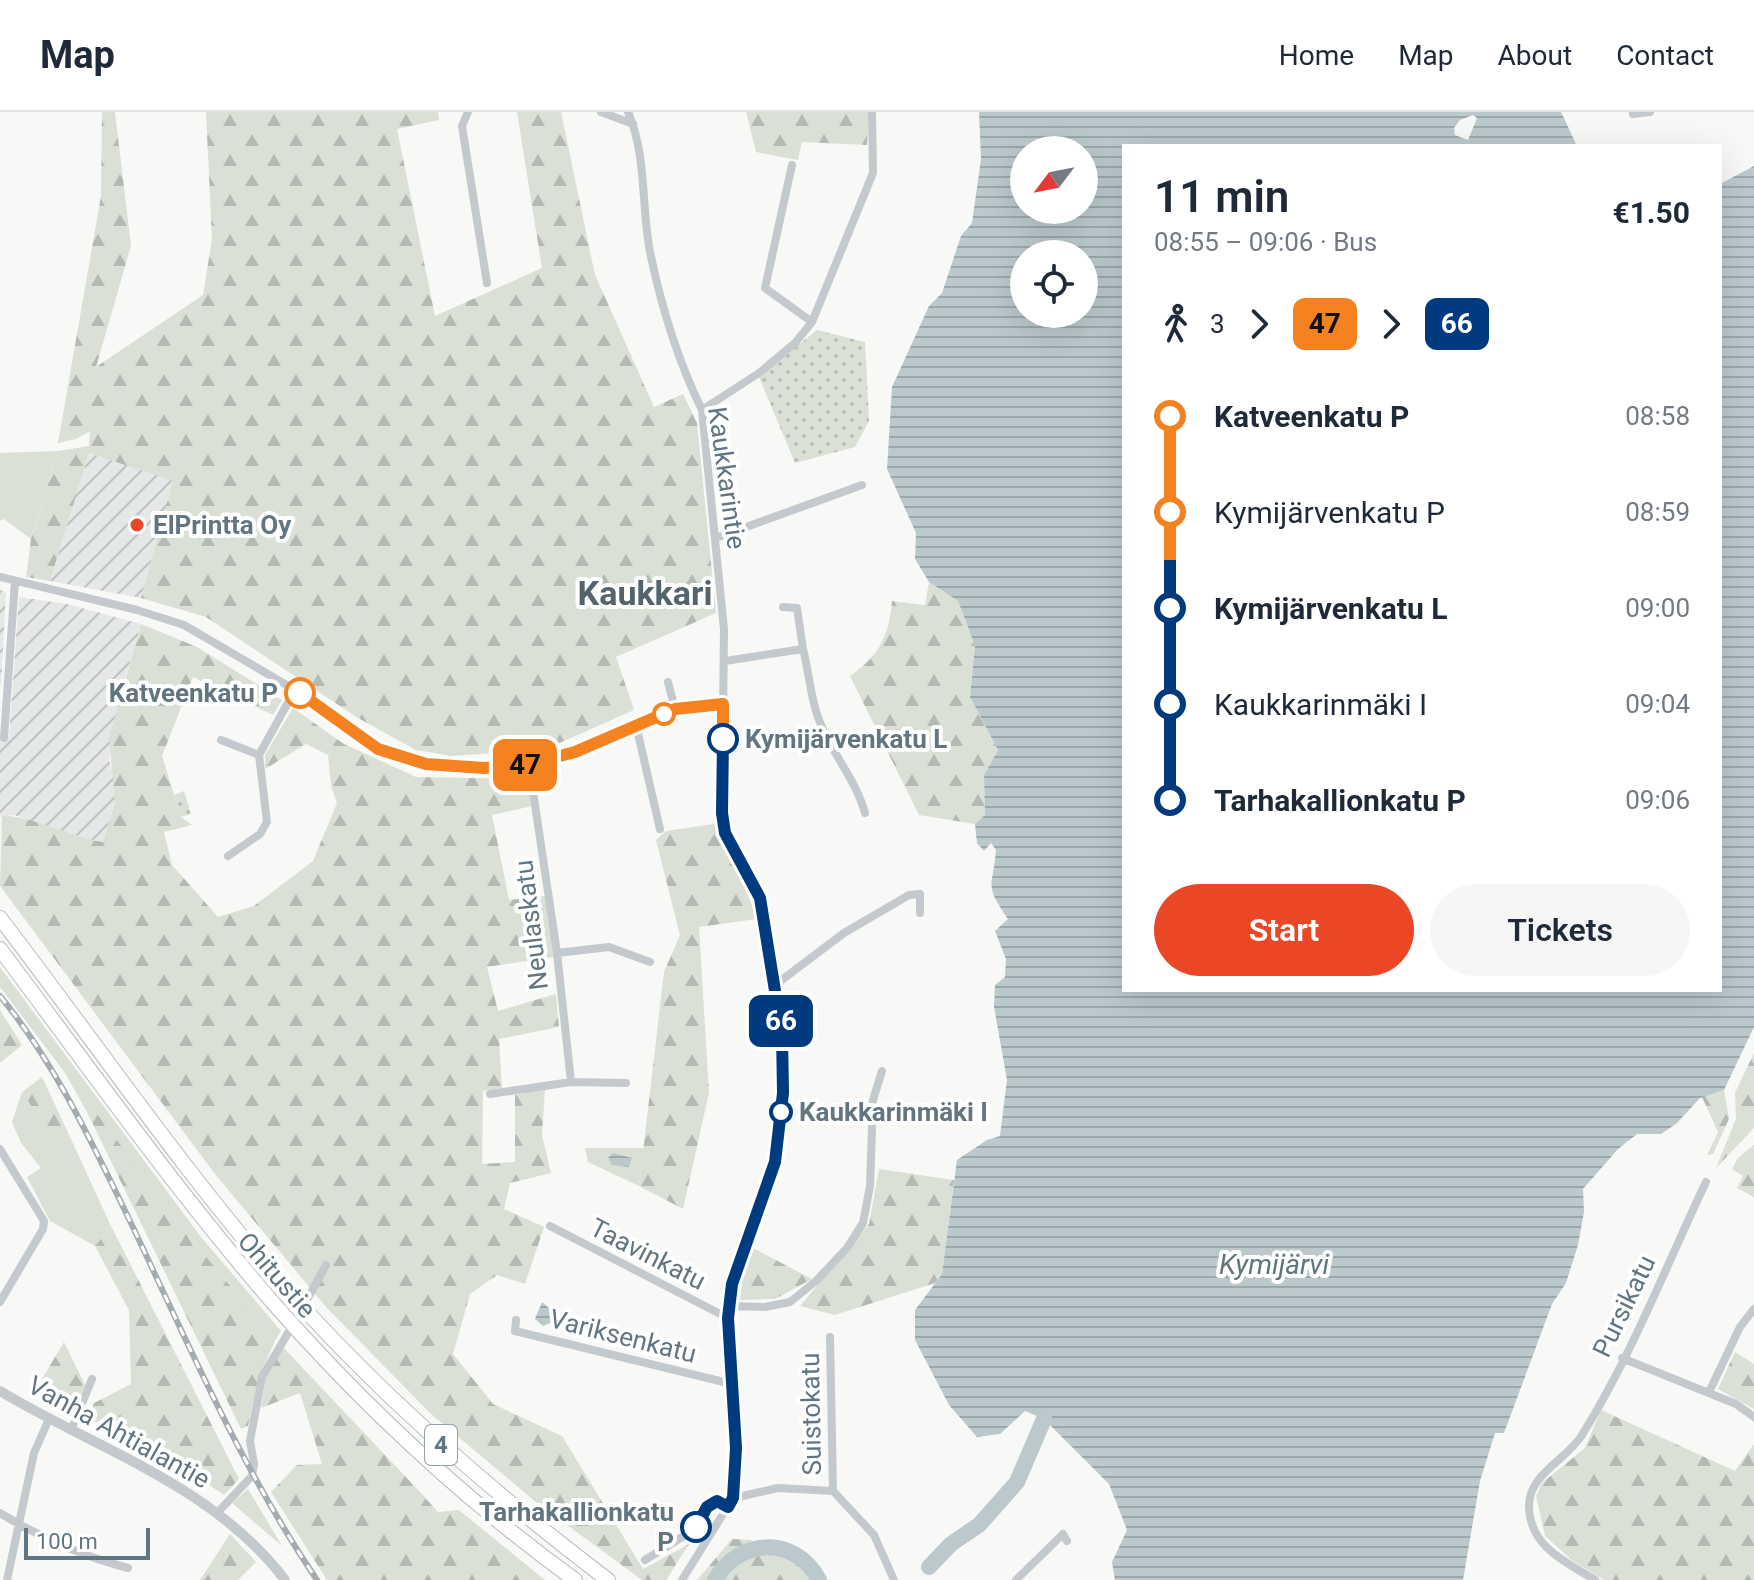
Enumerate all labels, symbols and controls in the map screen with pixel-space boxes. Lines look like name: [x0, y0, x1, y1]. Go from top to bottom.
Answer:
text: Map: [40, 33, 115, 77]
text: Home: [1279, 39, 1354, 72]
text: Map: [1398, 39, 1454, 72]
text: About: [1498, 39, 1572, 72]
text: Contact: [1616, 39, 1714, 72]
north arrow: [1010, 136, 1098, 224]
map controls: [1010, 136, 1098, 328]
text: 11 min: [1154, 171, 1289, 223]
text: €1.50: [1612, 195, 1690, 230]
text: 08:55 – 09:06 · Bus: [1154, 227, 1377, 257]
button: locate: [1010, 240, 1098, 328]
icon: walk: [1154, 302, 1198, 346]
icon: forward: [1237, 302, 1281, 346]
icon: forward: [1369, 302, 1413, 346]
text: 47: [1309, 307, 1341, 340]
text: 66: [1441, 307, 1473, 340]
text: 3: [1210, 309, 1225, 339]
text: Katveenkatu P: [1214, 399, 1409, 434]
text: 08:58: [1625, 401, 1690, 431]
street label: Kaukkarintie: [702, 405, 752, 551]
text: Kymijärvenkatu P: [1214, 495, 1445, 530]
text: 08:59: [1625, 497, 1690, 527]
place label: ElPrintta Oy: [153, 510, 292, 540]
marker: ElPrintta Oy: [128, 516, 146, 534]
district label: Kaukkari: [578, 573, 712, 613]
text: Kymijärvenkatu L: [1214, 591, 1447, 626]
text: 09:00: [1625, 593, 1690, 623]
place label: Katveenkatu P: [109, 678, 278, 708]
marker: Katveenkatu P: [285, 678, 315, 708]
text: Kaukkarinmäki I: [1214, 687, 1427, 722]
text: 09:04: [1625, 689, 1690, 719]
unlabelled marker: [653, 703, 675, 725]
marker: Kymijärvenkatu L: [708, 724, 738, 754]
place label: Kymijärvenkatu L: [745, 724, 947, 754]
line badge: 47: [489, 739, 561, 791]
text: 47: [509, 748, 541, 781]
text: Tarhakallionkatu P: [1214, 783, 1466, 818]
text: 09:06: [1625, 785, 1690, 815]
street label: Neulaskatu: [508, 858, 554, 992]
button: Start: [1154, 884, 1414, 976]
button: Tickets: [1430, 884, 1690, 976]
line badge: 66: [745, 995, 817, 1047]
text: 66: [765, 1004, 797, 1037]
place label: Kaukkarinmäki I: [799, 1097, 988, 1127]
marker: Kaukkarinmäki I: [770, 1101, 792, 1123]
street label: Taavinkatu: [585, 1212, 711, 1296]
street label: Ohitustie: [232, 1226, 322, 1324]
water label: Kymijärvi: [1219, 1248, 1330, 1281]
street label: Pursikatu: [1587, 1250, 1661, 1362]
street label: Variksenkatu: [547, 1303, 699, 1369]
street label: Suistokatu: [795, 1352, 827, 1476]
street label: Vanha Ahtialantie: [23, 1370, 215, 1494]
road number: 4: [425, 1425, 457, 1465]
place label: Tarhakallionkatu P: [479, 1497, 674, 1557]
marker: Tarhakallionkatu P: [681, 1512, 711, 1542]
scale bar: [24, 1524, 150, 1560]
text: 100 m: [36, 1529, 98, 1554]

